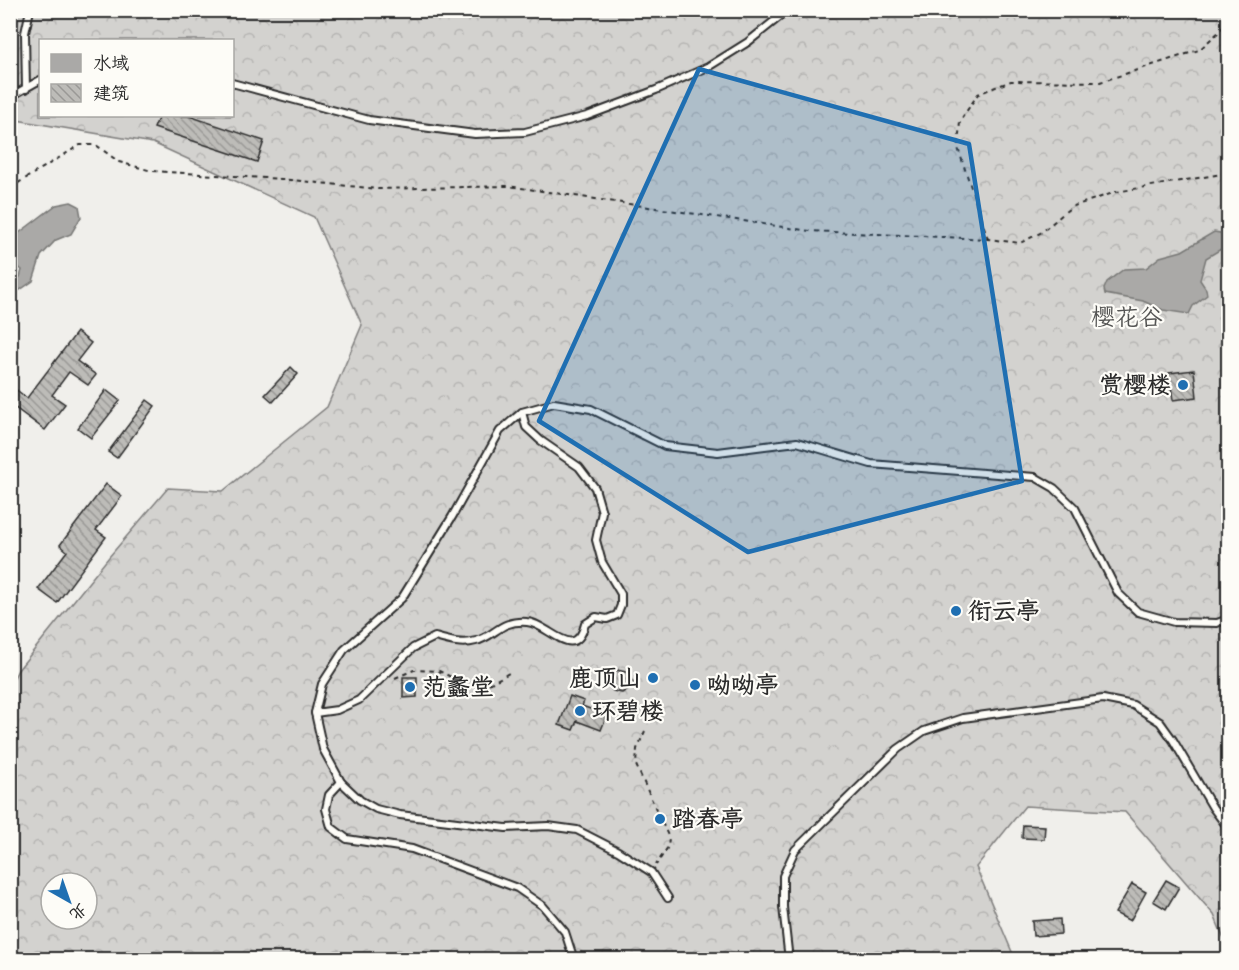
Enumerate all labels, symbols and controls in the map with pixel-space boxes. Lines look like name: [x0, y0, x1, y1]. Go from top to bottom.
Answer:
legend: [39, 39, 234, 117]
text: 水域: [93, 52, 129, 74]
text: 建筑: [93, 82, 129, 104]
park label: 樱花谷: [1091, 302, 1163, 332]
place label: 赏樱楼: [1099, 370, 1171, 400]
marker: 赏樱楼: [1176, 378, 1190, 392]
place label: 衔云亭: [968, 596, 1040, 626]
marker: 衔云亭: [949, 604, 963, 618]
place label: 鹿顶山: [569, 663, 641, 693]
place label: 呦呦亭: [707, 670, 779, 700]
marker: 鹿顶山: [646, 671, 660, 685]
place label: 范蠡堂: [422, 672, 494, 702]
marker: 呦呦亭: [688, 678, 702, 692]
marker: 范蠡堂: [403, 680, 417, 694]
place label: 环碧楼: [592, 696, 664, 726]
marker: 环碧楼: [573, 704, 587, 718]
place label: 踏春亭: [672, 804, 744, 834]
marker: 踏春亭: [653, 812, 667, 826]
north arrow: [39, 871, 99, 931]
text: 北: [65, 899, 91, 925]

